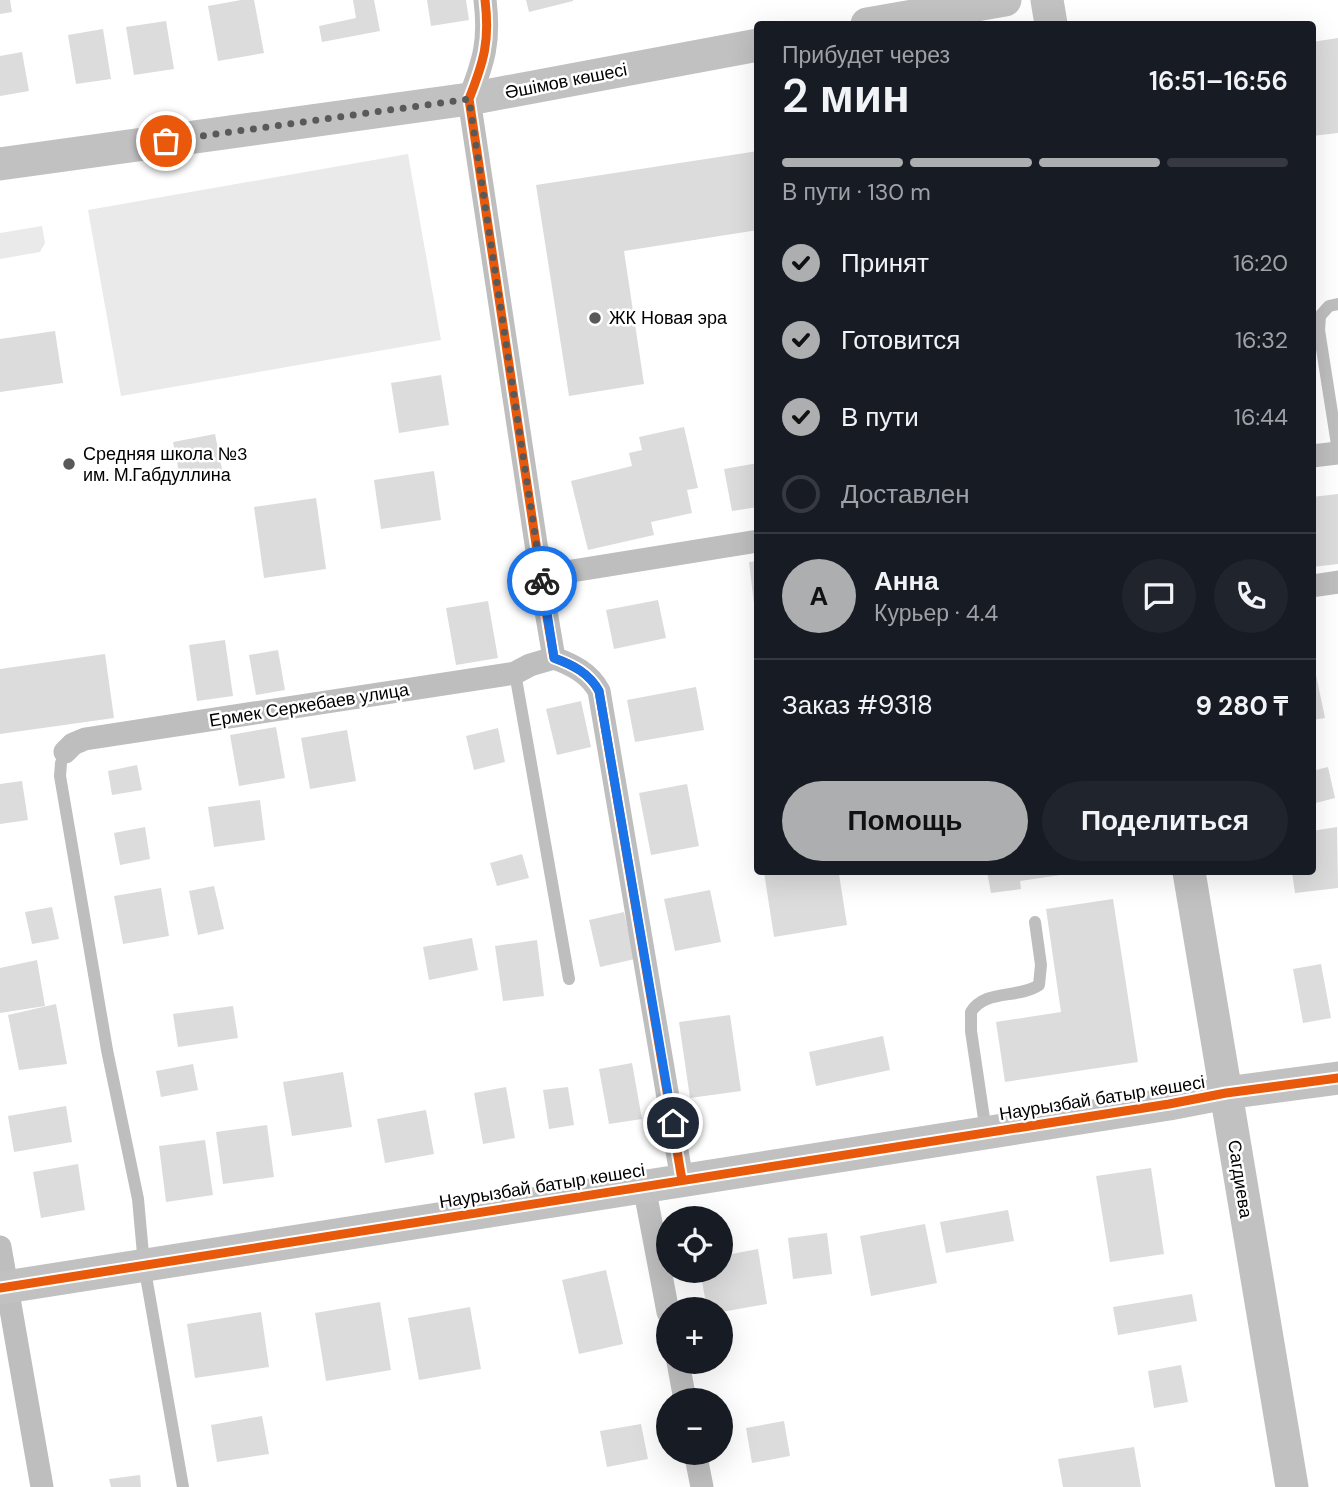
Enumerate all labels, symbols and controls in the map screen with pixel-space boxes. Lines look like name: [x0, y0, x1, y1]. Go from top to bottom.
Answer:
text: Прибудет через: [782, 40, 950, 70]
street label: Әшімов көшесі: [503, 57, 629, 105]
text: 16:51–16:56: [1149, 64, 1288, 98]
text: 2 мин: [782, 66, 910, 126]
pin: [136, 111, 196, 171]
icon: bag: [147, 122, 185, 160]
text: В пути · 130 m: [782, 177, 931, 207]
icon: check: [782, 244, 820, 282]
text: Принят: [841, 246, 929, 280]
text: 16:20: [1233, 248, 1288, 278]
place label: ЖК Новая эра: [609, 306, 728, 330]
marker: ЖК Новая эра: [587, 310, 603, 326]
icon: check: [782, 321, 820, 359]
text: Готовится: [841, 323, 960, 357]
text: 16:32: [1235, 325, 1288, 355]
icon: check: [782, 398, 820, 436]
text: В пути: [841, 400, 919, 434]
text: 16:44: [1234, 402, 1288, 432]
place label: Средняя школа №3 им. М.Габдуллина: [83, 442, 248, 487]
marker: Средняя школа №3 им. М.Габдуллина: [61, 456, 77, 472]
text: Доставлен: [841, 477, 970, 511]
courier: [507, 546, 577, 616]
button: chat: [1122, 559, 1196, 633]
button: phone: [1214, 559, 1288, 633]
icon: bike: [523, 562, 561, 600]
text: Анна: [874, 564, 939, 598]
text: А: [810, 579, 828, 613]
text: Курьер · 4.4: [874, 598, 998, 628]
street label: Ермек Серкебаев улица: [207, 677, 411, 733]
text: Заказ #9318: [782, 688, 933, 722]
text: 9 280 ₸: [1195, 689, 1288, 723]
button: Помощь: [782, 781, 1028, 861]
button: Поделиться: [1042, 781, 1288, 861]
street label: Наурызбай батыр көшесі: [997, 1070, 1207, 1126]
pin: [643, 1093, 703, 1153]
icon: home: [654, 1104, 692, 1142]
street label: Сагдиева: [1222, 1138, 1258, 1221]
street label: Наурызбай батыр көшесі: [437, 1158, 647, 1214]
map controls: [656, 1206, 733, 1465]
button: locate: [656, 1206, 733, 1283]
button: +: [656, 1297, 733, 1374]
button: −: [656, 1388, 733, 1465]

